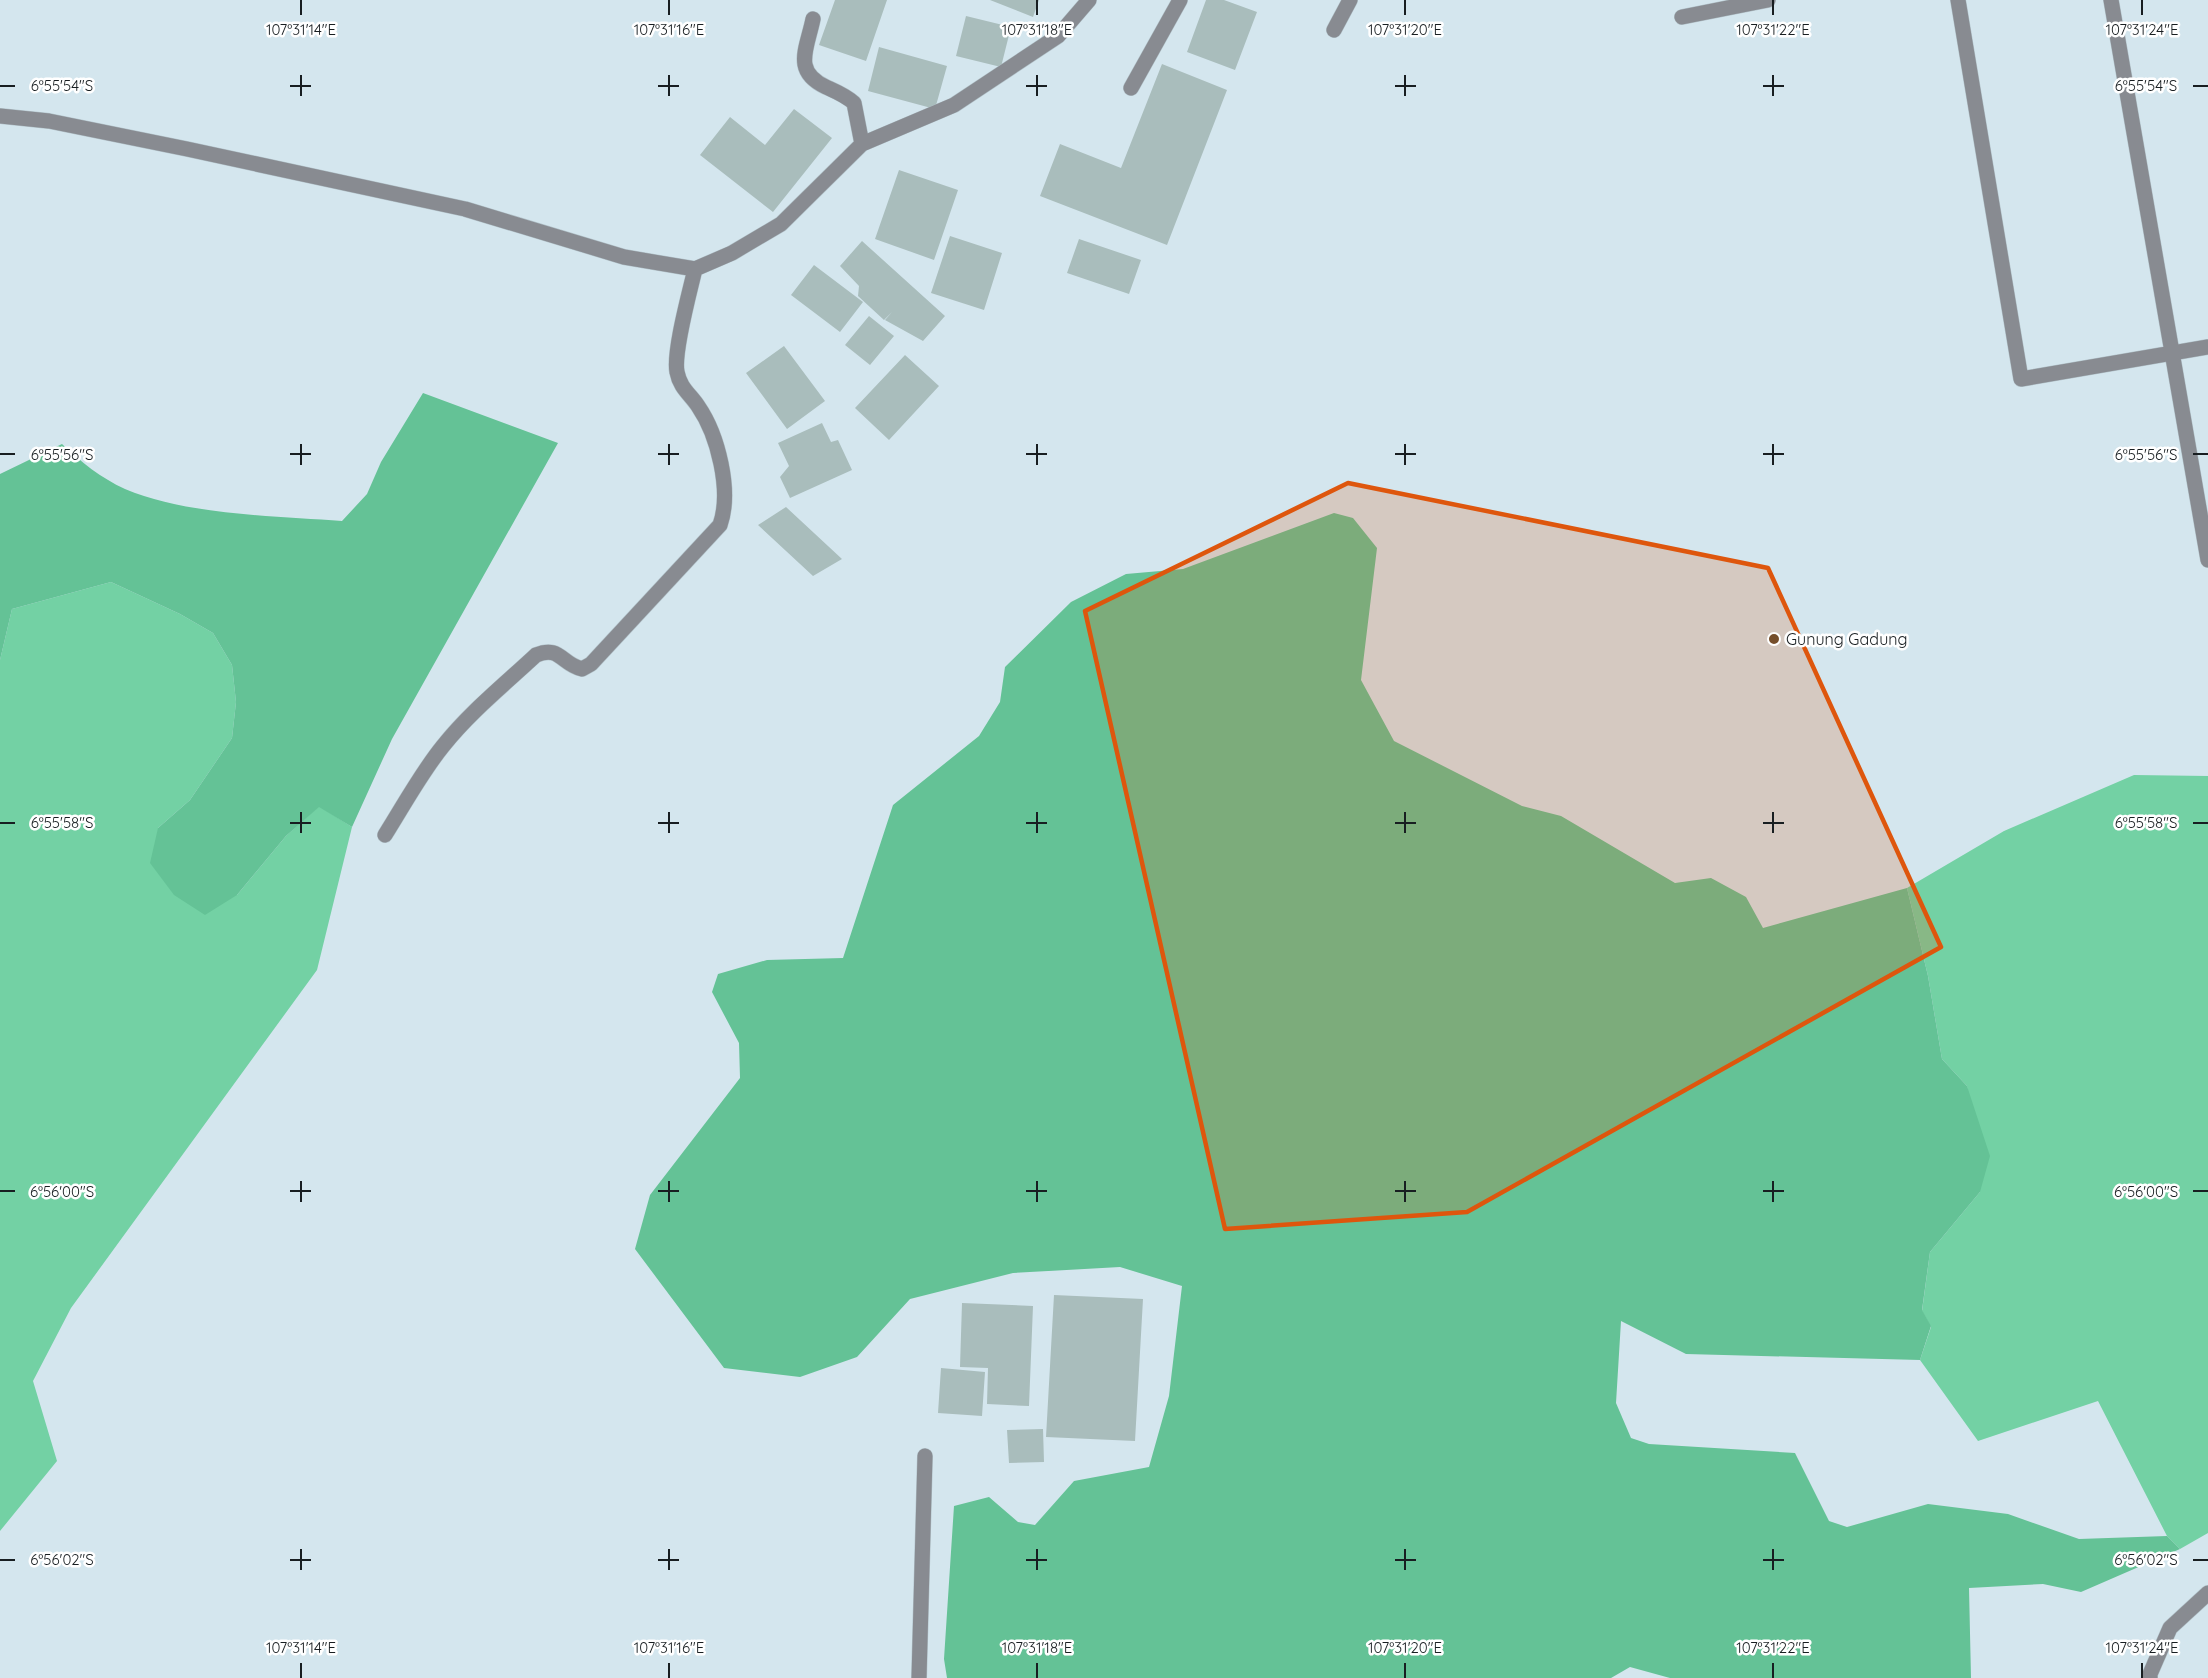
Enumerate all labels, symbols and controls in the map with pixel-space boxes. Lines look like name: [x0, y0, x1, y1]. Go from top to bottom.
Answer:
text: 107°31'14"E: [266, 20, 336, 39]
text: 107°31'16"E: [634, 20, 704, 39]
text: 107°31'18"E: [1002, 20, 1072, 39]
text: 107°31'20"E: [1368, 20, 1442, 39]
text: 107°31'22"E: [1736, 20, 1810, 39]
text: 107°31'24"E: [2106, 20, 2178, 39]
text: 6°55'54"S: [31, 76, 93, 95]
text: 6°55'54"S: [2115, 76, 2177, 95]
text: 6°55'56"S: [31, 445, 93, 464]
text: 6°55'56"S: [2115, 445, 2177, 464]
place label: Gunung Gadung: [1786, 629, 1908, 649]
marker: Gunung Gadung: [1767, 632, 1781, 646]
text: 6°55'58"S: [31, 813, 93, 832]
text: 6°55'58"S: [2115, 813, 2177, 832]
text: 6°56'00"S: [30, 1182, 94, 1201]
text: 6°56'00"S: [2114, 1182, 2178, 1201]
text: 6°56'02"S: [30, 1550, 94, 1569]
text: 6°56'02"S: [2114, 1550, 2178, 1569]
text: 107°31'14"E: [266, 1638, 336, 1657]
text: 107°31'16"E: [634, 1638, 704, 1657]
text: 107°31'18"E: [1002, 1638, 1072, 1657]
text: 107°31'20"E: [1368, 1638, 1442, 1657]
text: 107°31'22"E: [1736, 1638, 1810, 1657]
text: 107°31'24"E: [2106, 1638, 2178, 1657]

